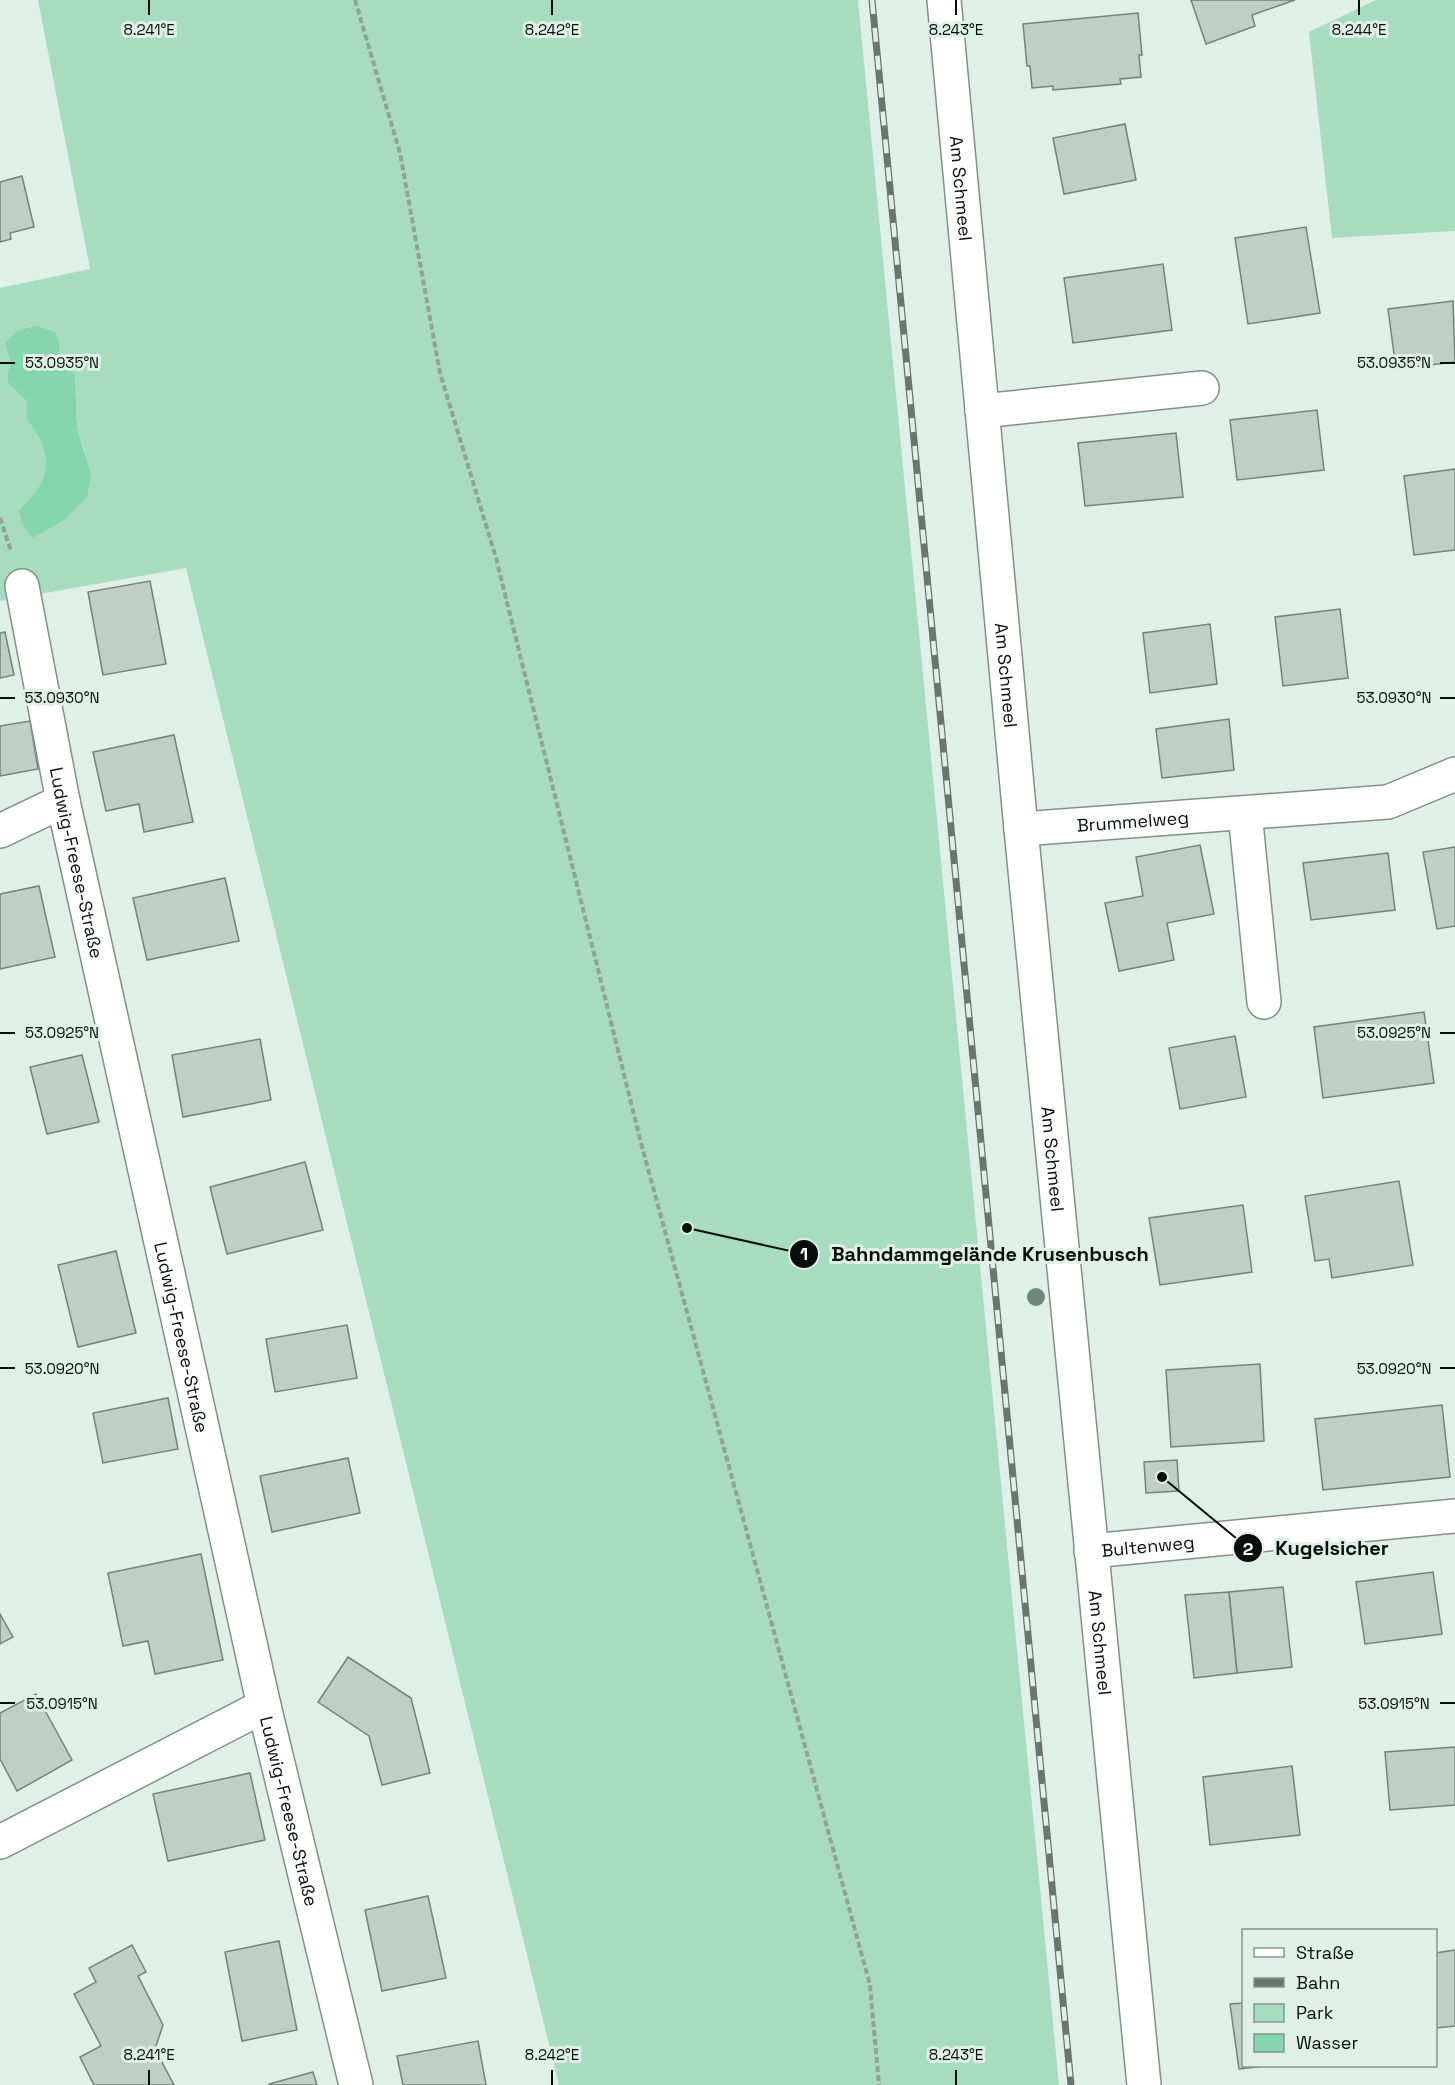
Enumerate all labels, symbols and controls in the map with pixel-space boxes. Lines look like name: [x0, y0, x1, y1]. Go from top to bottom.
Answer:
text: 8.241°E: [123, 20, 175, 39]
text: 8.242°E: [525, 20, 579, 39]
text: 8.243°E: [929, 20, 983, 39]
text: 8.244°E: [1332, 20, 1386, 39]
street label: Am Schmeel: [945, 135, 978, 242]
text: 53.0935°N: [25, 353, 99, 372]
text: 53.0935°N: [1357, 353, 1431, 372]
street label: Am Schmeel: [990, 621, 1023, 729]
text: 53.0930°N: [25, 688, 99, 707]
text: 53.0930°N: [1357, 688, 1431, 707]
street label: Ludwig-Freese-Straße: [45, 765, 109, 960]
street label: Brummelweg: [1076, 805, 1190, 836]
text: 53.0925°N: [25, 1023, 99, 1042]
text: 53.0925°N: [1357, 1023, 1431, 1042]
street label: Am Schmeel: [1037, 1105, 1070, 1212]
callout: Bahndammgelände Krusenbusch: [789, 1235, 1161, 1273]
street label: Ludwig-Freese-Straße: [150, 1239, 214, 1435]
text: Bahndammgelände Krusenbusch: [831, 1241, 1149, 1267]
text: 1: [800, 1242, 808, 1265]
text: 53.0920°N: [25, 1359, 99, 1378]
text: 53.0920°N: [1357, 1359, 1431, 1378]
callout: Kugelsicher: [1233, 1529, 1401, 1567]
street label: Bultenweg: [1100, 1530, 1195, 1561]
text: Kugelsicher: [1275, 1535, 1389, 1561]
text: 2: [1243, 1537, 1254, 1560]
street label: Am Schmeel: [1084, 1589, 1117, 1696]
text: 53.0915°N: [26, 1694, 98, 1713]
text: 53.0915°N: [1358, 1694, 1430, 1713]
street label: Ludwig-Freese-Straße: [255, 1714, 324, 1908]
legend: [1242, 1929, 1437, 2067]
text: Straße: [1296, 1941, 1354, 1964]
text: Bahn: [1296, 1971, 1340, 1994]
text: Park: [1296, 2001, 1334, 2024]
text: Wasser: [1296, 2031, 1358, 2054]
text: 8.241°E: [123, 2045, 175, 2064]
text: 8.242°E: [525, 2045, 579, 2064]
text: 8.243°E: [929, 2045, 983, 2064]

